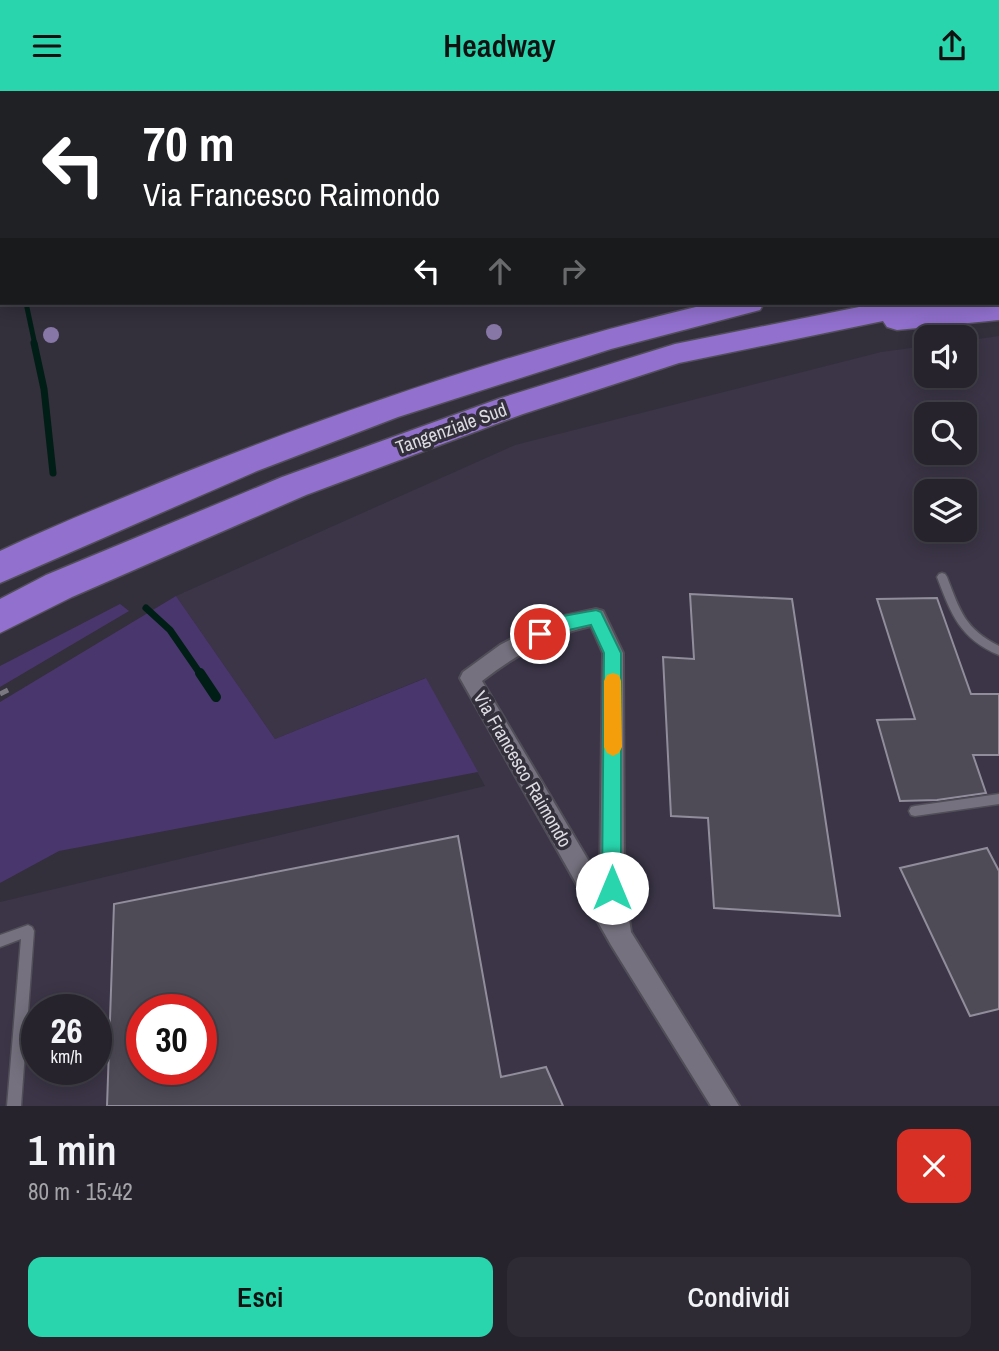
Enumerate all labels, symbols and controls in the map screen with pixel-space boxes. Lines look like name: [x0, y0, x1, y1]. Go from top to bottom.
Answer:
text: Headway: [443, 24, 556, 67]
icon: menu: [28, 27, 66, 65]
icon: share: [933, 27, 971, 65]
text: 70 m: [143, 110, 235, 176]
icon: left: [28, 119, 119, 210]
text: Via Francesco Raimondo: [143, 173, 440, 216]
icon: left: [408, 252, 446, 290]
icon: ahead: [481, 252, 519, 290]
icon: right: [554, 252, 592, 290]
map controls: [914, 325, 977, 542]
button: sound: [914, 325, 977, 388]
street label: Tangenziale Sud: [392, 396, 510, 460]
button: search: [914, 402, 977, 465]
button: layers: [914, 479, 977, 542]
pin: [510, 604, 570, 664]
icon: arrive: [521, 615, 559, 653]
street label: Via Francesco Raimondo: [468, 686, 578, 852]
position arrow: [575, 851, 649, 925]
speed limit sign: 30: [126, 994, 217, 1085]
text: 26: [51, 1007, 82, 1054]
text: km/h: [51, 1044, 83, 1069]
text: 1 min: [28, 1122, 117, 1178]
button: close: [897, 1129, 971, 1203]
text: 80 m · 15:42: [28, 1176, 133, 1207]
button: Esci: [28, 1257, 493, 1337]
button: Condividi: [507, 1257, 971, 1337]

